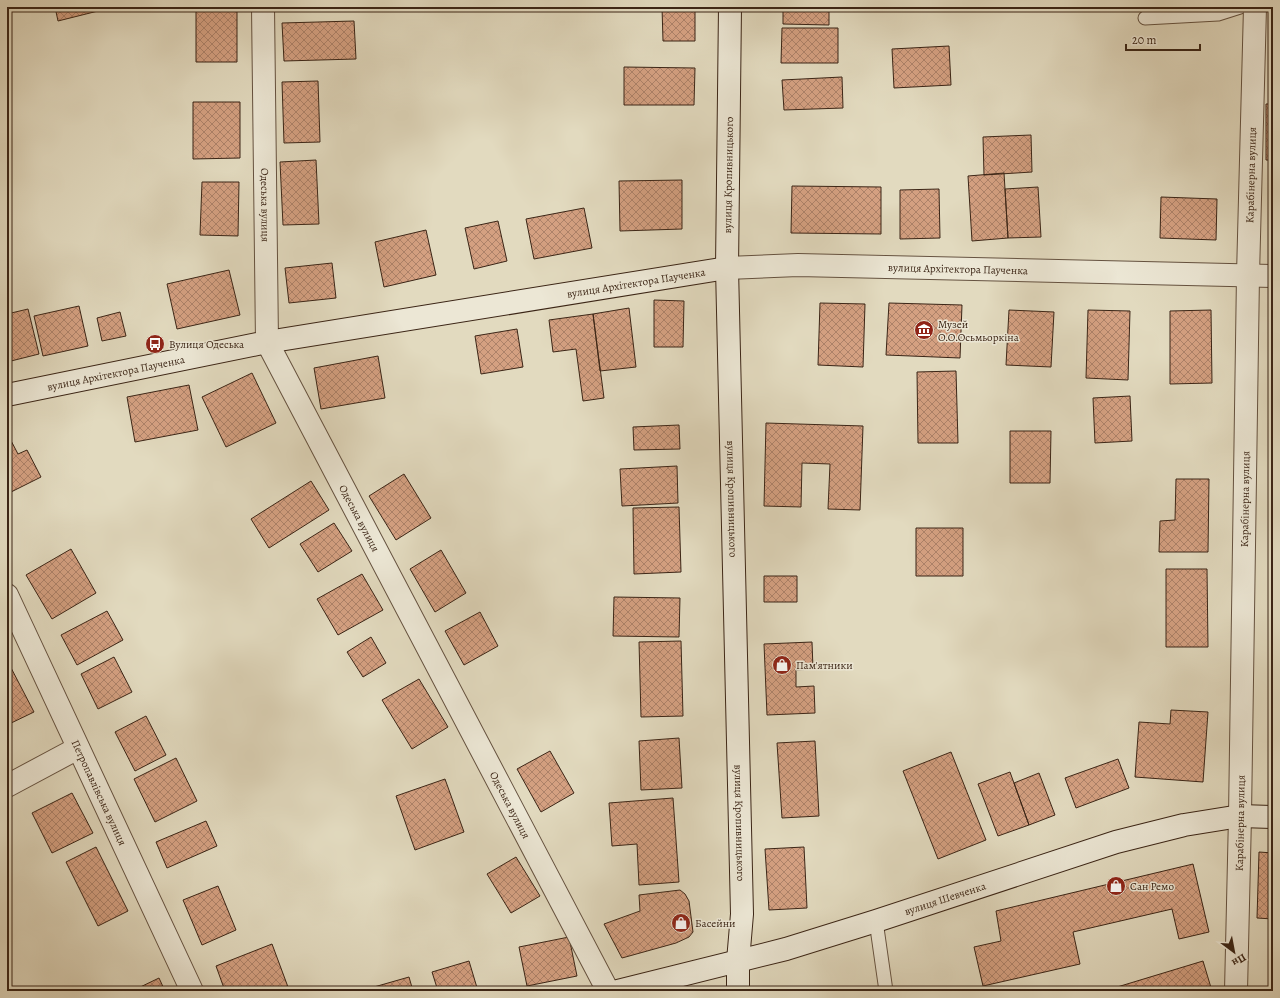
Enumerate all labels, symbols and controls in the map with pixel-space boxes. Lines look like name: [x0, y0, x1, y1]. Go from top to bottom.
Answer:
scale bar: [1126, 26, 1200, 52]
text: 20 m: [1132, 32, 1156, 48]
street label: вулиця Кропивницького: [720, 116, 737, 234]
street label: Карабінерна вулиця: [1242, 127, 1260, 223]
street label: Одеська вулиця: [257, 168, 273, 242]
street label: вулиця Архітектора Паученка: [888, 260, 1029, 278]
street label: вулиця Архітектора Паученка: [566, 264, 707, 302]
place label: Музей О.О.Осьмьоркіна: [938, 317, 1020, 345]
museum icon: Музей О.О.Осьмьоркіна: [913, 319, 935, 341]
bus stop icon: Вулиця Одеська: [144, 333, 166, 355]
place label: Вулиця Одеська: [169, 337, 245, 352]
street label: вулиця Архітектора Паученка: [46, 352, 187, 395]
street label: вулиця Кропивницького: [723, 440, 741, 558]
street label: Карабінерна вулиця: [1237, 451, 1253, 547]
street label: Одеська вулиця: [335, 482, 383, 555]
shop icon: Пам'ятники: [771, 654, 793, 676]
place label: Пам'ятники: [796, 658, 853, 673]
street label: Петропавлівська вулиця: [68, 737, 130, 848]
street label: вулиця Кропивницького: [731, 764, 748, 882]
street label: Одеська вулиця: [486, 769, 534, 841]
street label: Карабінерна вулиця: [1232, 775, 1249, 871]
shop icon: Сан Ремо: [1105, 875, 1127, 897]
street label: вулиця Шевченка: [902, 878, 989, 919]
place label: Сан Ремо: [1130, 879, 1174, 894]
shop icon: Басейни: [670, 912, 692, 934]
place label: Басейни: [695, 916, 736, 931]
north arrow: [1214, 932, 1254, 972]
text: Пн: [1229, 950, 1249, 970]

